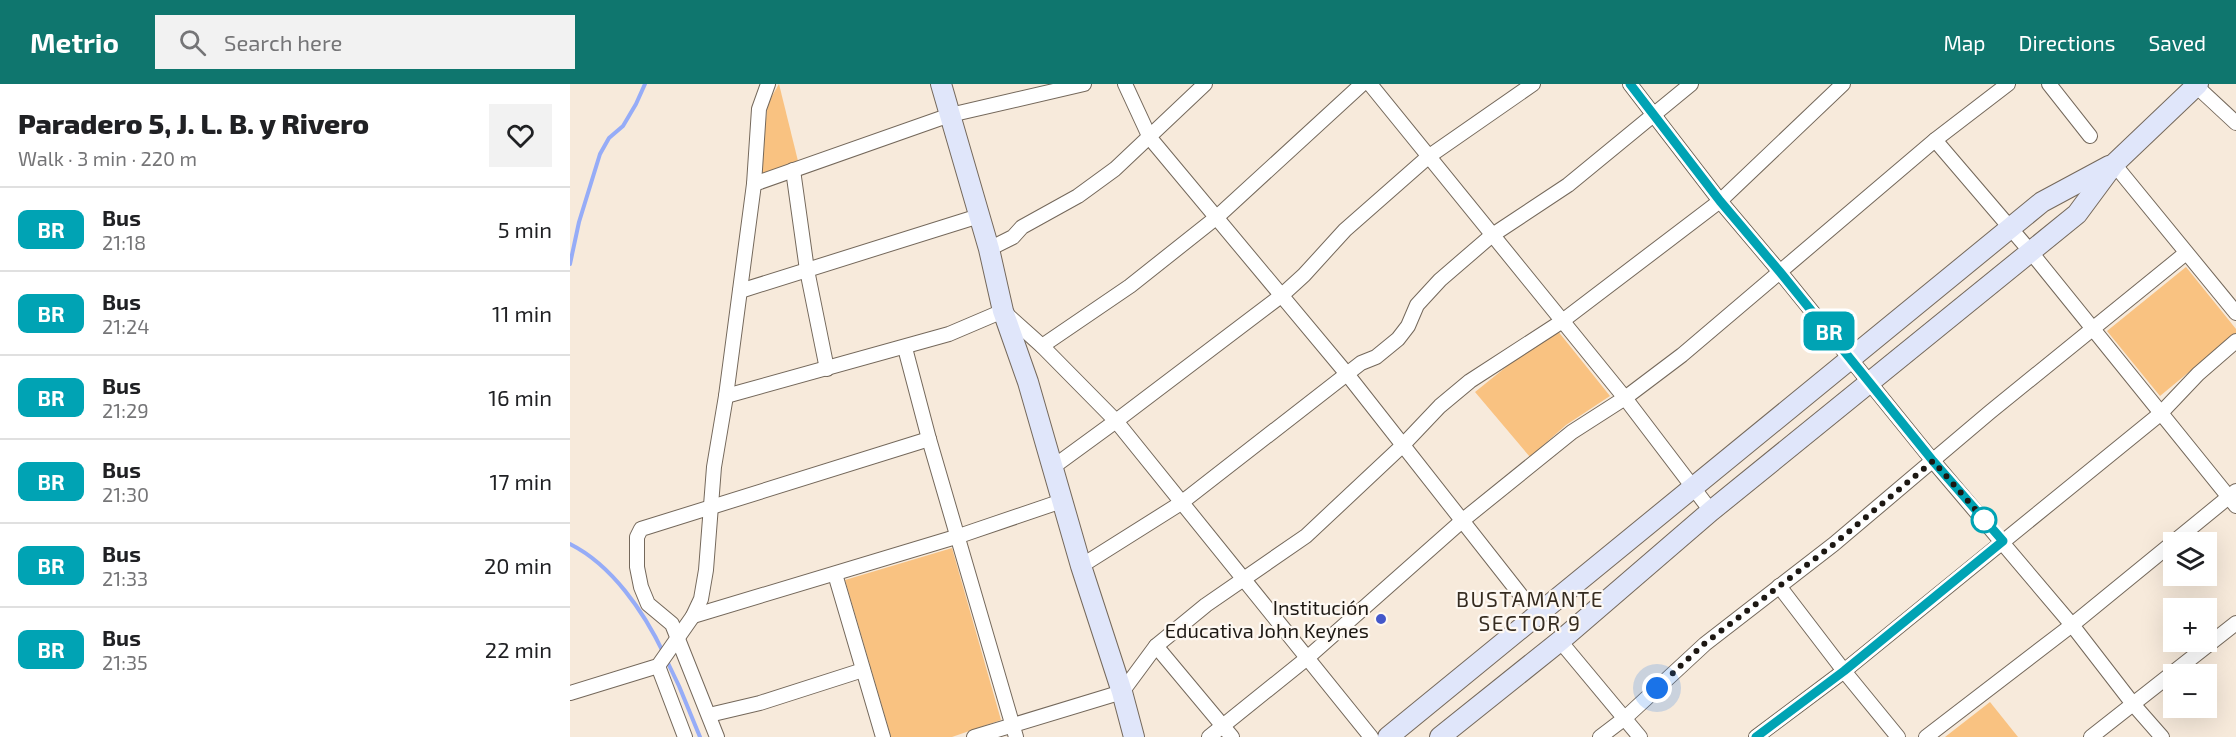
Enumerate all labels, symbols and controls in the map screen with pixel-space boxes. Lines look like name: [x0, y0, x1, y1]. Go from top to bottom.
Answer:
search box: [155, 15, 575, 69]
text: Metrio: [30, 25, 119, 59]
icon: search: [176, 26, 209, 59]
text: Search here: [224, 29, 342, 55]
text: Map: [1943, 30, 1986, 55]
text: Directions: [2019, 30, 2115, 55]
text: Saved: [2148, 30, 2206, 55]
button: heart: [489, 104, 552, 167]
text: Paradero 5, J. L. B. y Rivero: [18, 106, 369, 140]
text: Walk · 3 min · 220 m: [18, 146, 197, 170]
text: Bus: [102, 204, 141, 230]
text: 5 min: [498, 216, 552, 242]
text: BR: [37, 217, 65, 242]
text: 21:18: [102, 230, 146, 254]
text: Bus: [102, 288, 141, 314]
text: 11 min: [492, 300, 552, 326]
text: BR: [37, 301, 65, 326]
line badge: BR: [1802, 312, 1856, 350]
text: 21:24: [102, 314, 149, 338]
text: BR: [1815, 319, 1843, 344]
text: Bus: [102, 372, 141, 398]
text: 16 min: [488, 384, 552, 410]
text: BR: [37, 385, 65, 410]
text: 21:29: [102, 398, 149, 422]
text: Bus: [102, 456, 141, 482]
text: 17 min: [490, 468, 552, 494]
text: BR: [37, 469, 65, 494]
text: 21:30: [102, 482, 149, 506]
unlabelled marker: [1971, 507, 1997, 533]
map controls: [2163, 532, 2217, 718]
button: layers: [2163, 532, 2217, 586]
text: Bus: [102, 540, 141, 566]
text: 20 min: [484, 552, 552, 578]
text: BR: [37, 553, 65, 578]
text: 21:33: [102, 566, 148, 590]
district label: BUSTAMANTE SECTOR 9: [1456, 586, 1604, 635]
place label: Institución Educativa John Keynes: [1165, 595, 1369, 642]
button: +: [2163, 598, 2217, 652]
marker: Institución Educativa John Keynes: [1374, 612, 1388, 626]
text: Bus: [102, 624, 141, 650]
text: 22 min: [485, 636, 552, 662]
text: BR: [37, 637, 65, 662]
text: 21:35: [102, 650, 148, 674]
button: −: [2163, 664, 2217, 718]
your location: [1642, 673, 1672, 703]

